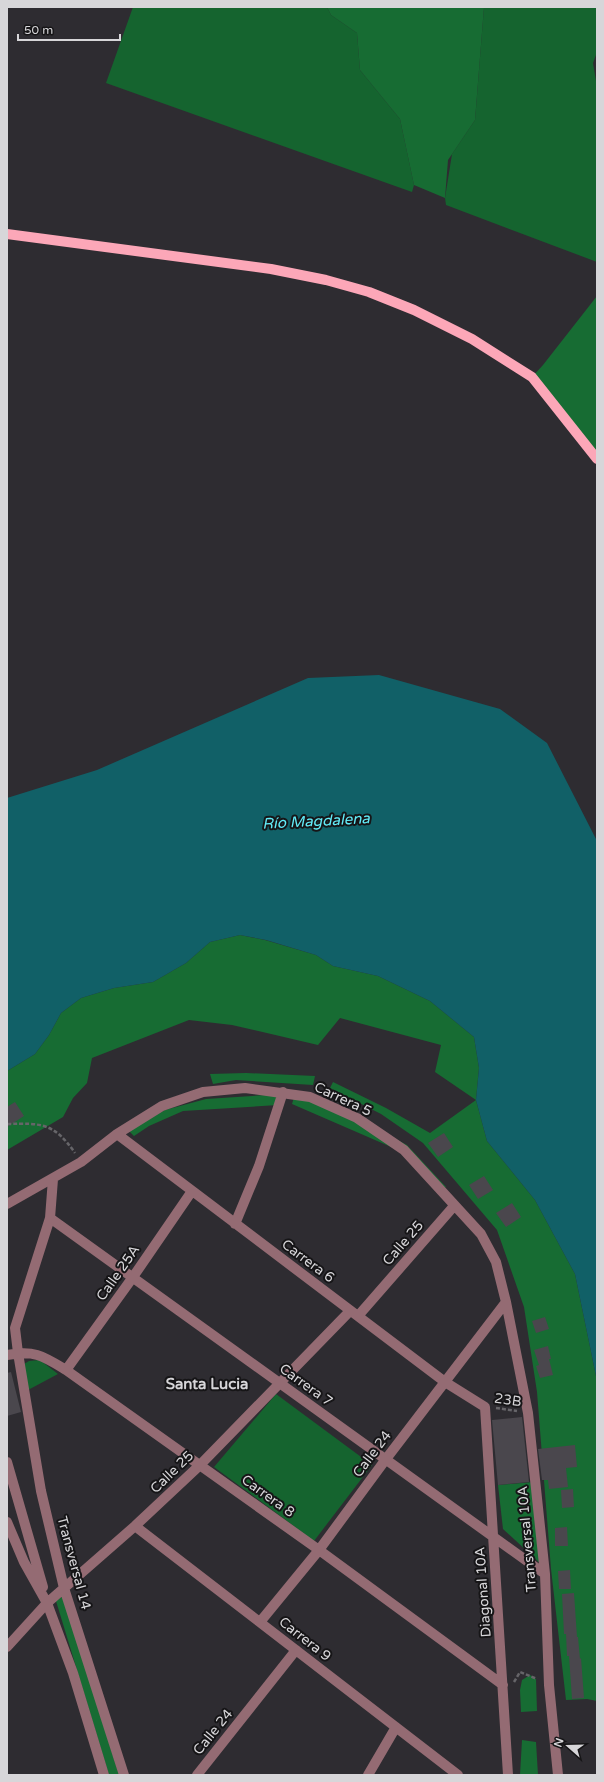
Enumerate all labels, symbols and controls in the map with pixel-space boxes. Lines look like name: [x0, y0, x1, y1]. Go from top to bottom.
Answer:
scale bar: [18, 16, 120, 42]
text: 50 m: [24, 23, 53, 37]
water label: Río Magdalena: [262, 809, 371, 833]
street label: Carrera 5: [311, 1078, 375, 1120]
street label: Calle 25: [379, 1217, 427, 1269]
street label: Carrera 6: [278, 1236, 338, 1286]
street label: Calle 25A: [93, 1242, 143, 1304]
street label: Carrera 7: [276, 1360, 336, 1410]
district label: Santa Lucia: [166, 1375, 248, 1393]
street label: 23B: [493, 1390, 523, 1410]
street label: Calle 24: [349, 1427, 395, 1481]
street label: Calle 25: [147, 1447, 197, 1497]
street label: Carrera 8: [238, 1471, 298, 1521]
street label: Transversal 10A: [514, 1485, 540, 1593]
street label: Transversal 14: [53, 1514, 95, 1612]
street label: Diagonal 10A: [471, 1546, 495, 1638]
street label: Carrera 9: [275, 1613, 335, 1665]
street label: Calle 24: [189, 1706, 237, 1758]
north arrow: [548, 1726, 588, 1766]
text: N: [551, 1736, 567, 1749]

